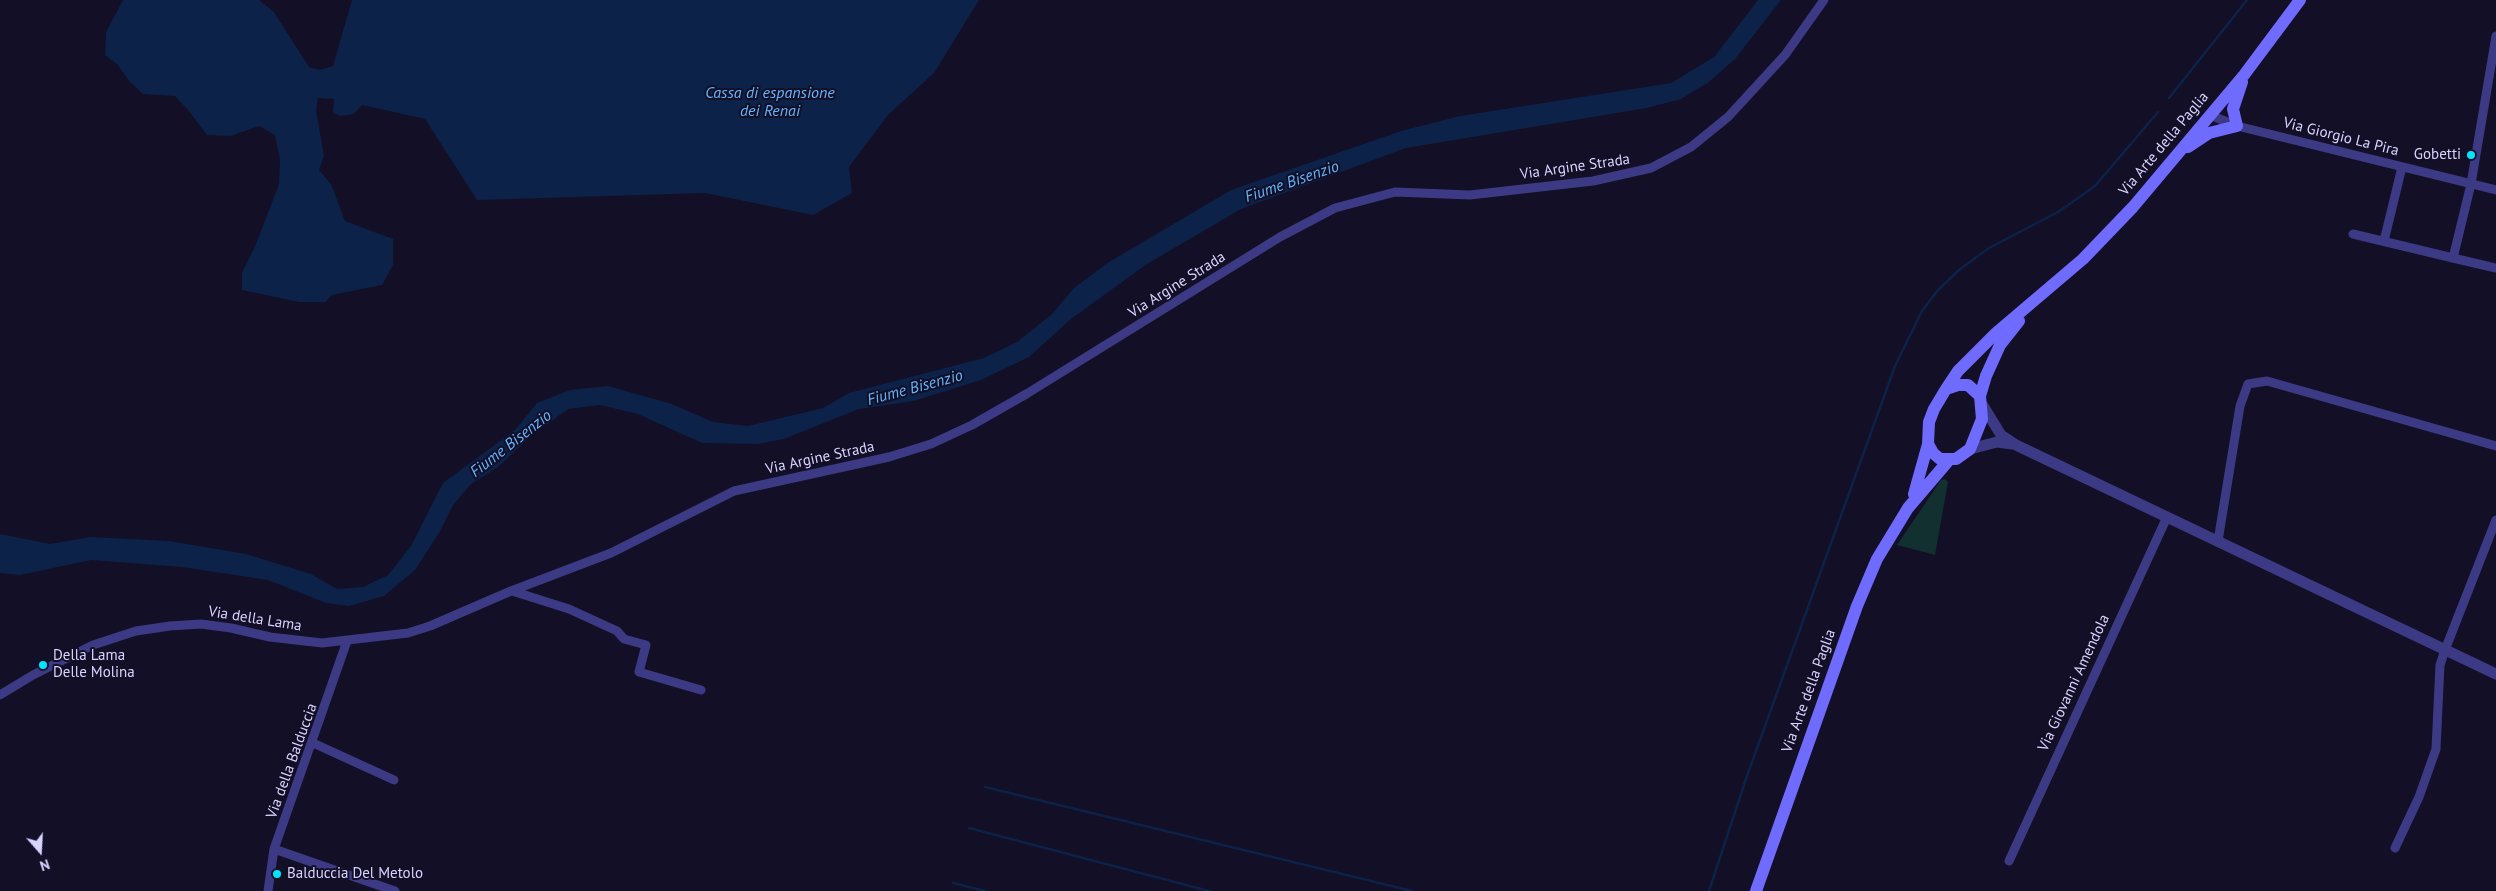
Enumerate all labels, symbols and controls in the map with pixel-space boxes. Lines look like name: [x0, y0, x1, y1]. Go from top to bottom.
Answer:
water label: Cassa di espansione dei Renai: [705, 83, 835, 121]
street label: Via Arte della Paglia: [2115, 88, 2213, 200]
street label: Via Giorgio La Pira: [2281, 114, 2401, 160]
place label: Gobetti: [2414, 146, 2461, 164]
marker: Gobetti: [2465, 149, 2477, 161]
street label: Via Argine Strada: [1519, 150, 1631, 184]
water label: Fiume Bisenzio: [1242, 157, 1342, 207]
street label: Via Argine Strada: [1125, 248, 1229, 322]
water label: Fiume Bisenzio: [865, 366, 965, 410]
water label: Fiume Bisenzio: [466, 406, 556, 482]
street label: Via Argine Strada: [764, 438, 876, 478]
street label: Via della Lama: [207, 603, 303, 635]
street label: Via Giovanni Amendola: [2034, 612, 2114, 754]
street label: Via Arte della Paglia: [1778, 627, 1840, 755]
place label: Della Lama Delle Molina: [53, 647, 135, 682]
marker: Della Lama Delle Molina: [37, 659, 49, 671]
street label: Via della Balduccia: [263, 701, 321, 821]
north arrow: [15, 826, 65, 876]
text: N: [38, 855, 52, 875]
place label: Balduccia Del Metolo: [287, 865, 423, 883]
marker: Balduccia Del Metolo: [271, 868, 283, 880]

